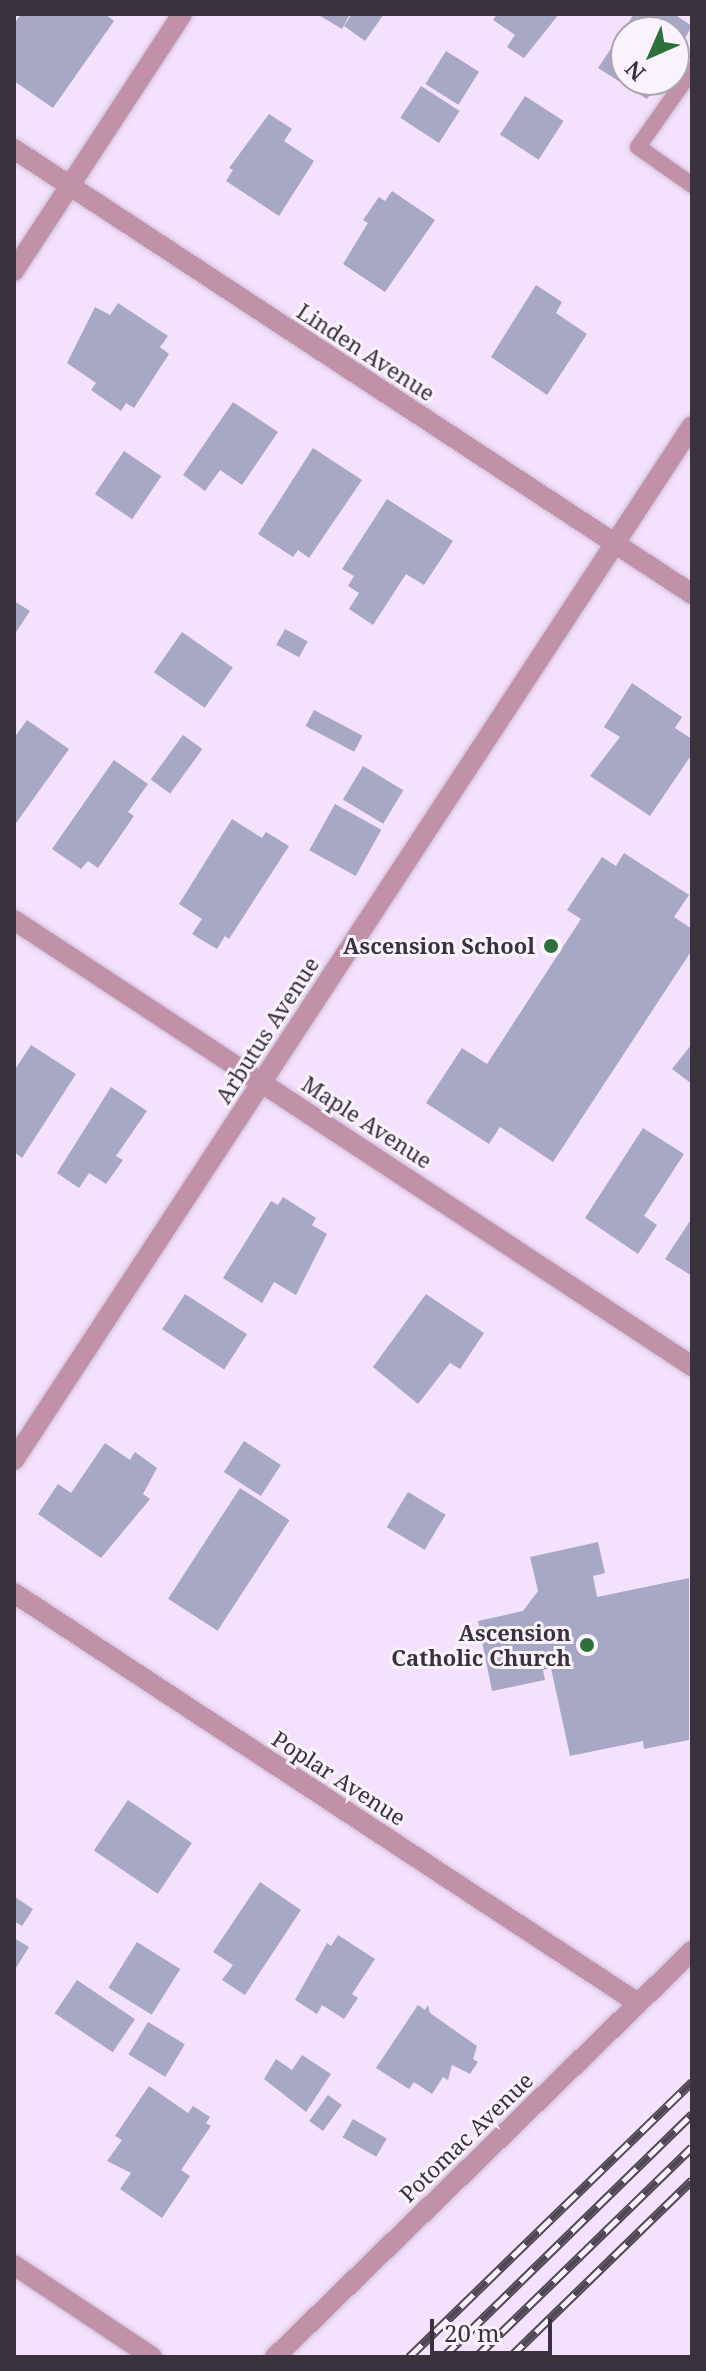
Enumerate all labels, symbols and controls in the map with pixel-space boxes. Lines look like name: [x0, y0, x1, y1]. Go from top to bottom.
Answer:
north arrow: [610, 16, 690, 96]
text: N: [618, 55, 651, 88]
street label: Linden Avenue: [292, 298, 440, 406]
place label: Ascension School: [343, 933, 535, 959]
marker: Ascension School: [542, 937, 560, 955]
street label: Arbutus Avenue: [210, 952, 324, 1108]
street label: Maple Avenue: [297, 1070, 437, 1174]
place label: Ascension Catholic Church: [391, 1619, 571, 1670]
marker: Ascension Catholic Church: [578, 1636, 596, 1654]
street label: Poplar Avenue: [267, 1725, 411, 1831]
street label: Potomac Avenue: [394, 2067, 538, 2207]
scale bar: [434, 2303, 556, 2353]
text: 20 m: [444, 2316, 500, 2349]

